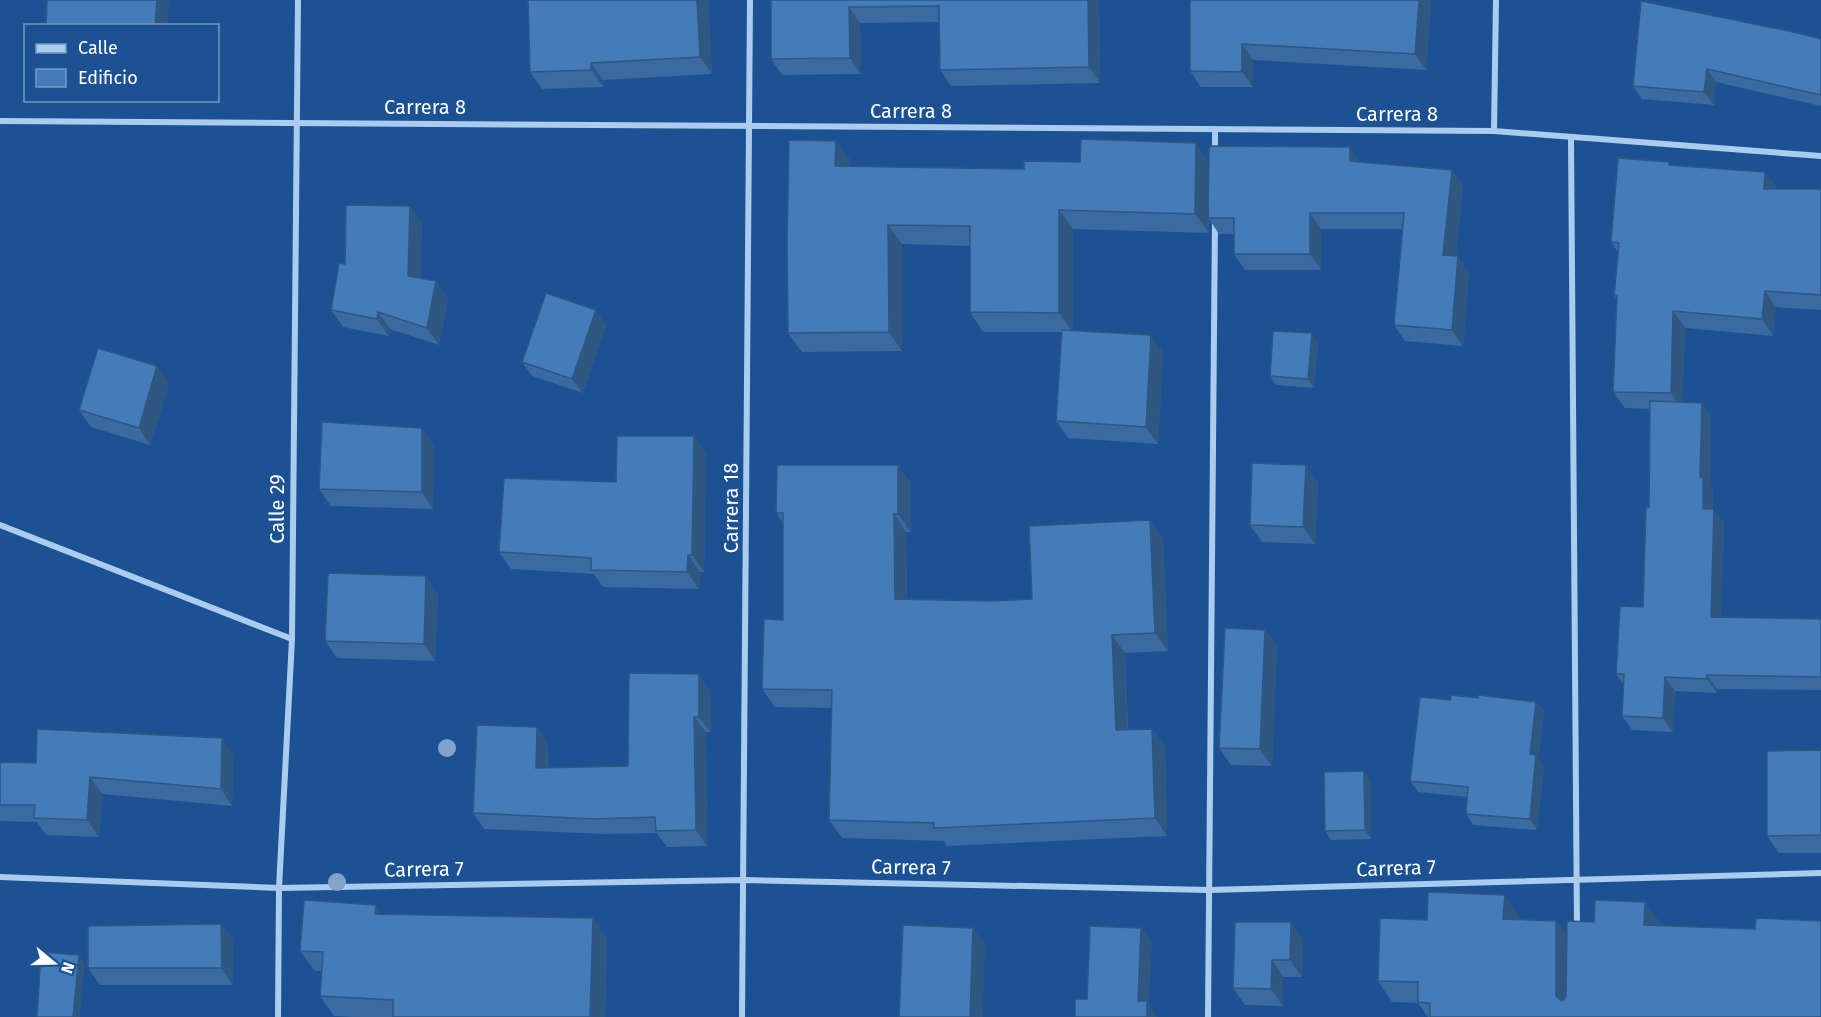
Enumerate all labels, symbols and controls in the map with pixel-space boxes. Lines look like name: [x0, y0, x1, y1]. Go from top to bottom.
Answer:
legend: [24, 24, 219, 102]
text: Calle: [78, 37, 118, 59]
text: Edificio: [78, 67, 138, 89]
street label: Carrera 8: [384, 95, 466, 119]
street label: Carrera 8: [870, 99, 952, 123]
street label: Carrera 8: [1356, 102, 1438, 126]
street label: Carrera 18: [719, 463, 743, 553]
street label: Calle 29: [265, 474, 289, 544]
street label: Carrera 7: [871, 854, 951, 880]
street label: Carrera 7: [1356, 855, 1436, 881]
street label: Carrera 7: [384, 856, 464, 882]
north arrow: [24, 933, 84, 993]
text: N: [57, 960, 78, 976]

